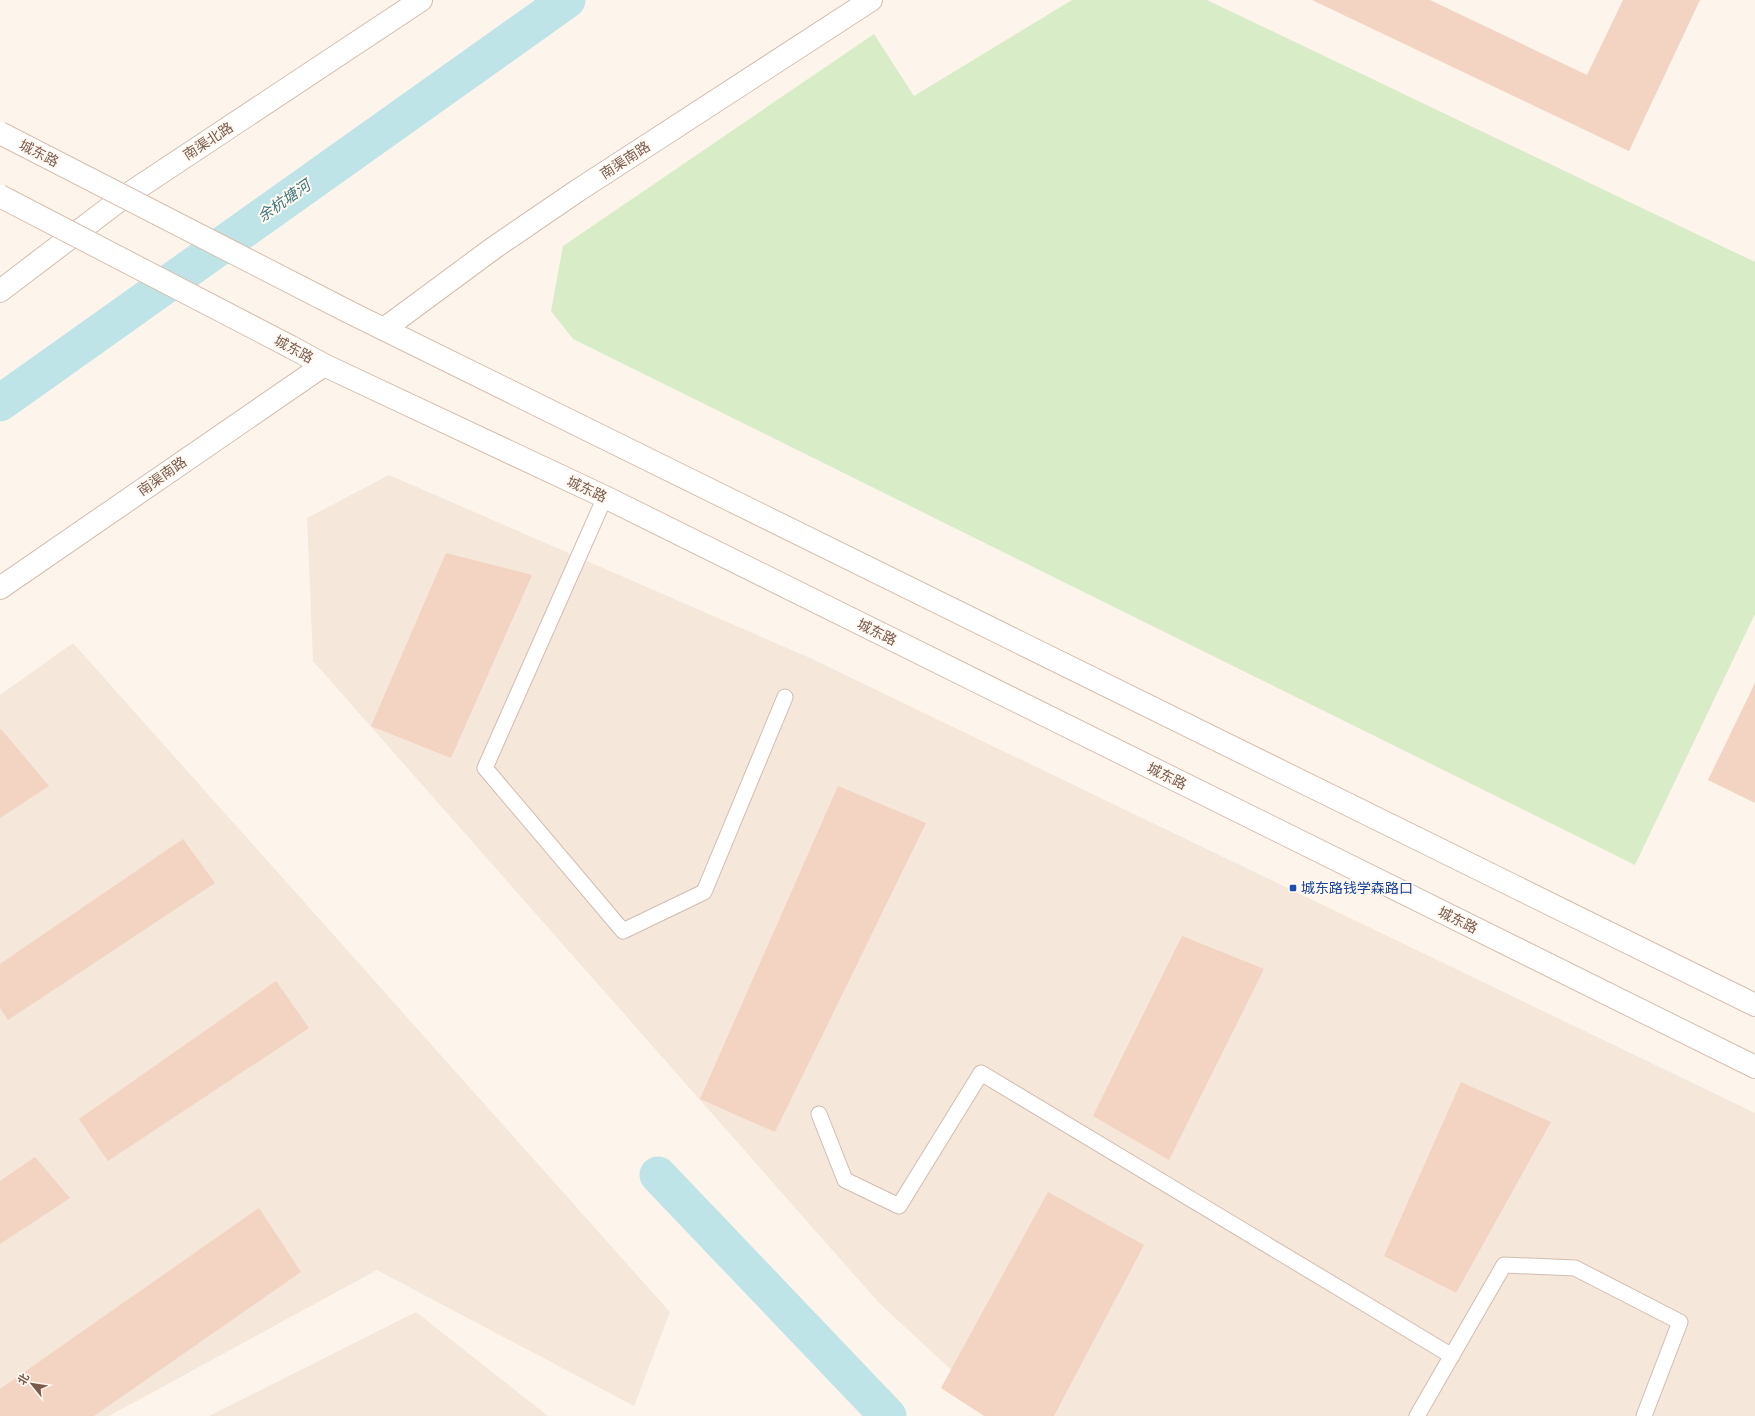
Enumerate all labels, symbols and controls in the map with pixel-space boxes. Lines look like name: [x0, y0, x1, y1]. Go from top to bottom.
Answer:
street label: 南渠北路: [179, 117, 236, 164]
street label: 城东路: [16, 135, 62, 171]
street label: 南渠南路: [596, 136, 653, 183]
water label: 余杭塘河: [253, 173, 316, 226]
street label: 城东路: [271, 330, 317, 367]
street label: 南渠南路: [133, 452, 190, 499]
street label: 城东路: [564, 471, 610, 506]
street label: 城东路: [854, 614, 900, 649]
street label: 城东路: [1144, 758, 1190, 793]
place label: 城东路钱学森路口: [1301, 878, 1413, 897]
marker: 城东路钱学森路口: [1288, 883, 1298, 893]
street label: 城东路: [1435, 902, 1481, 937]
north arrow: [12, 1364, 52, 1404]
text: 北: [14, 1370, 32, 1387]

